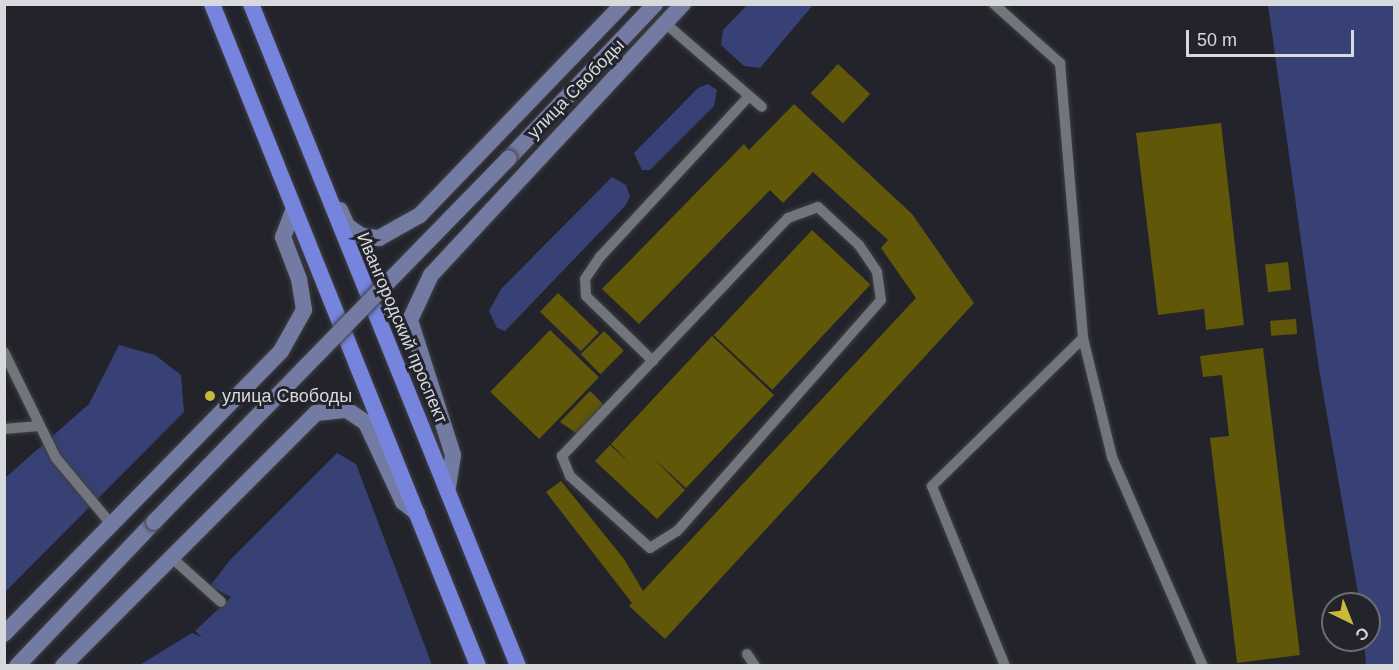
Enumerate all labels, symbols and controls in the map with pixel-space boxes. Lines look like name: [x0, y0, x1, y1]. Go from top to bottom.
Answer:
scale bar: [1189, 18, 1357, 56]
text: 50 m: [1197, 30, 1237, 50]
street label: улица Свободы: [523, 35, 629, 143]
street label: Ивангородский проспект: [352, 229, 452, 427]
place label: улица Свободы: [222, 385, 352, 407]
marker: улица Свободы: [203, 389, 217, 403]
north arrow: [1321, 592, 1381, 652]
text: С: [1352, 624, 1372, 644]

